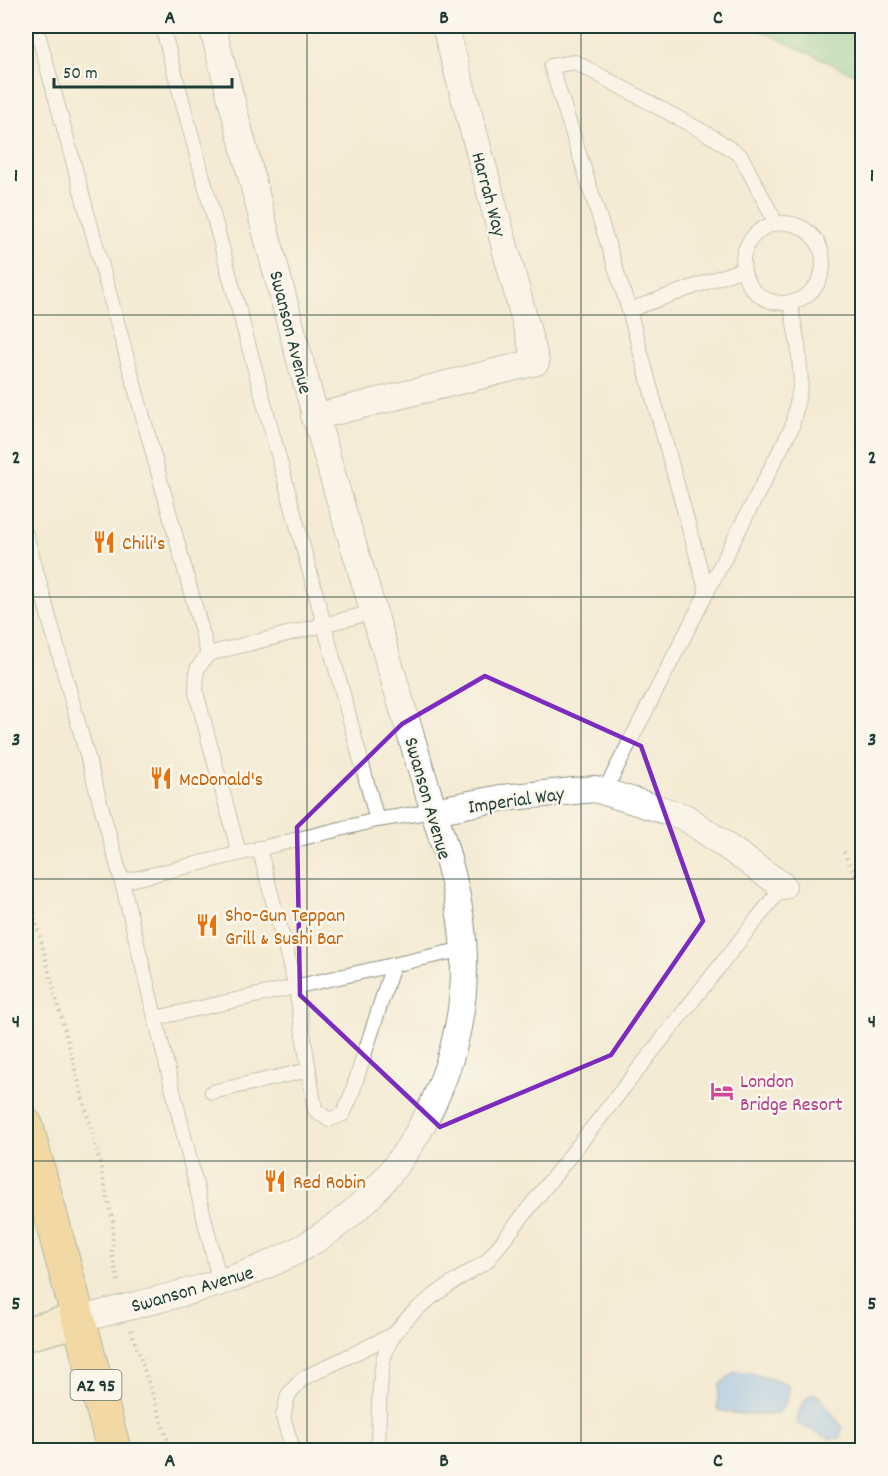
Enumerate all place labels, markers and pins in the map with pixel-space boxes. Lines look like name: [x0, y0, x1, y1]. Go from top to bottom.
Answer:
restaurant icon: Chili's: [91, 529, 117, 555]
place label: Chili's: [122, 531, 165, 559]
restaurant icon: McDonald's: [148, 765, 174, 791]
place label: McDonald's: [179, 767, 263, 795]
place label: Sho-Gun Teppan Grill & Sushi Bar: [225, 903, 345, 954]
restaurant icon: Sho-Gun Teppan Grill & Sushi Bar: [194, 912, 220, 938]
place label: London Bridge Resort: [740, 1069, 843, 1120]
hotel icon: London Bridge Resort: [709, 1078, 735, 1104]
restaurant icon: Red Robin: [262, 1168, 288, 1194]
place label: Red Robin: [293, 1170, 366, 1198]

